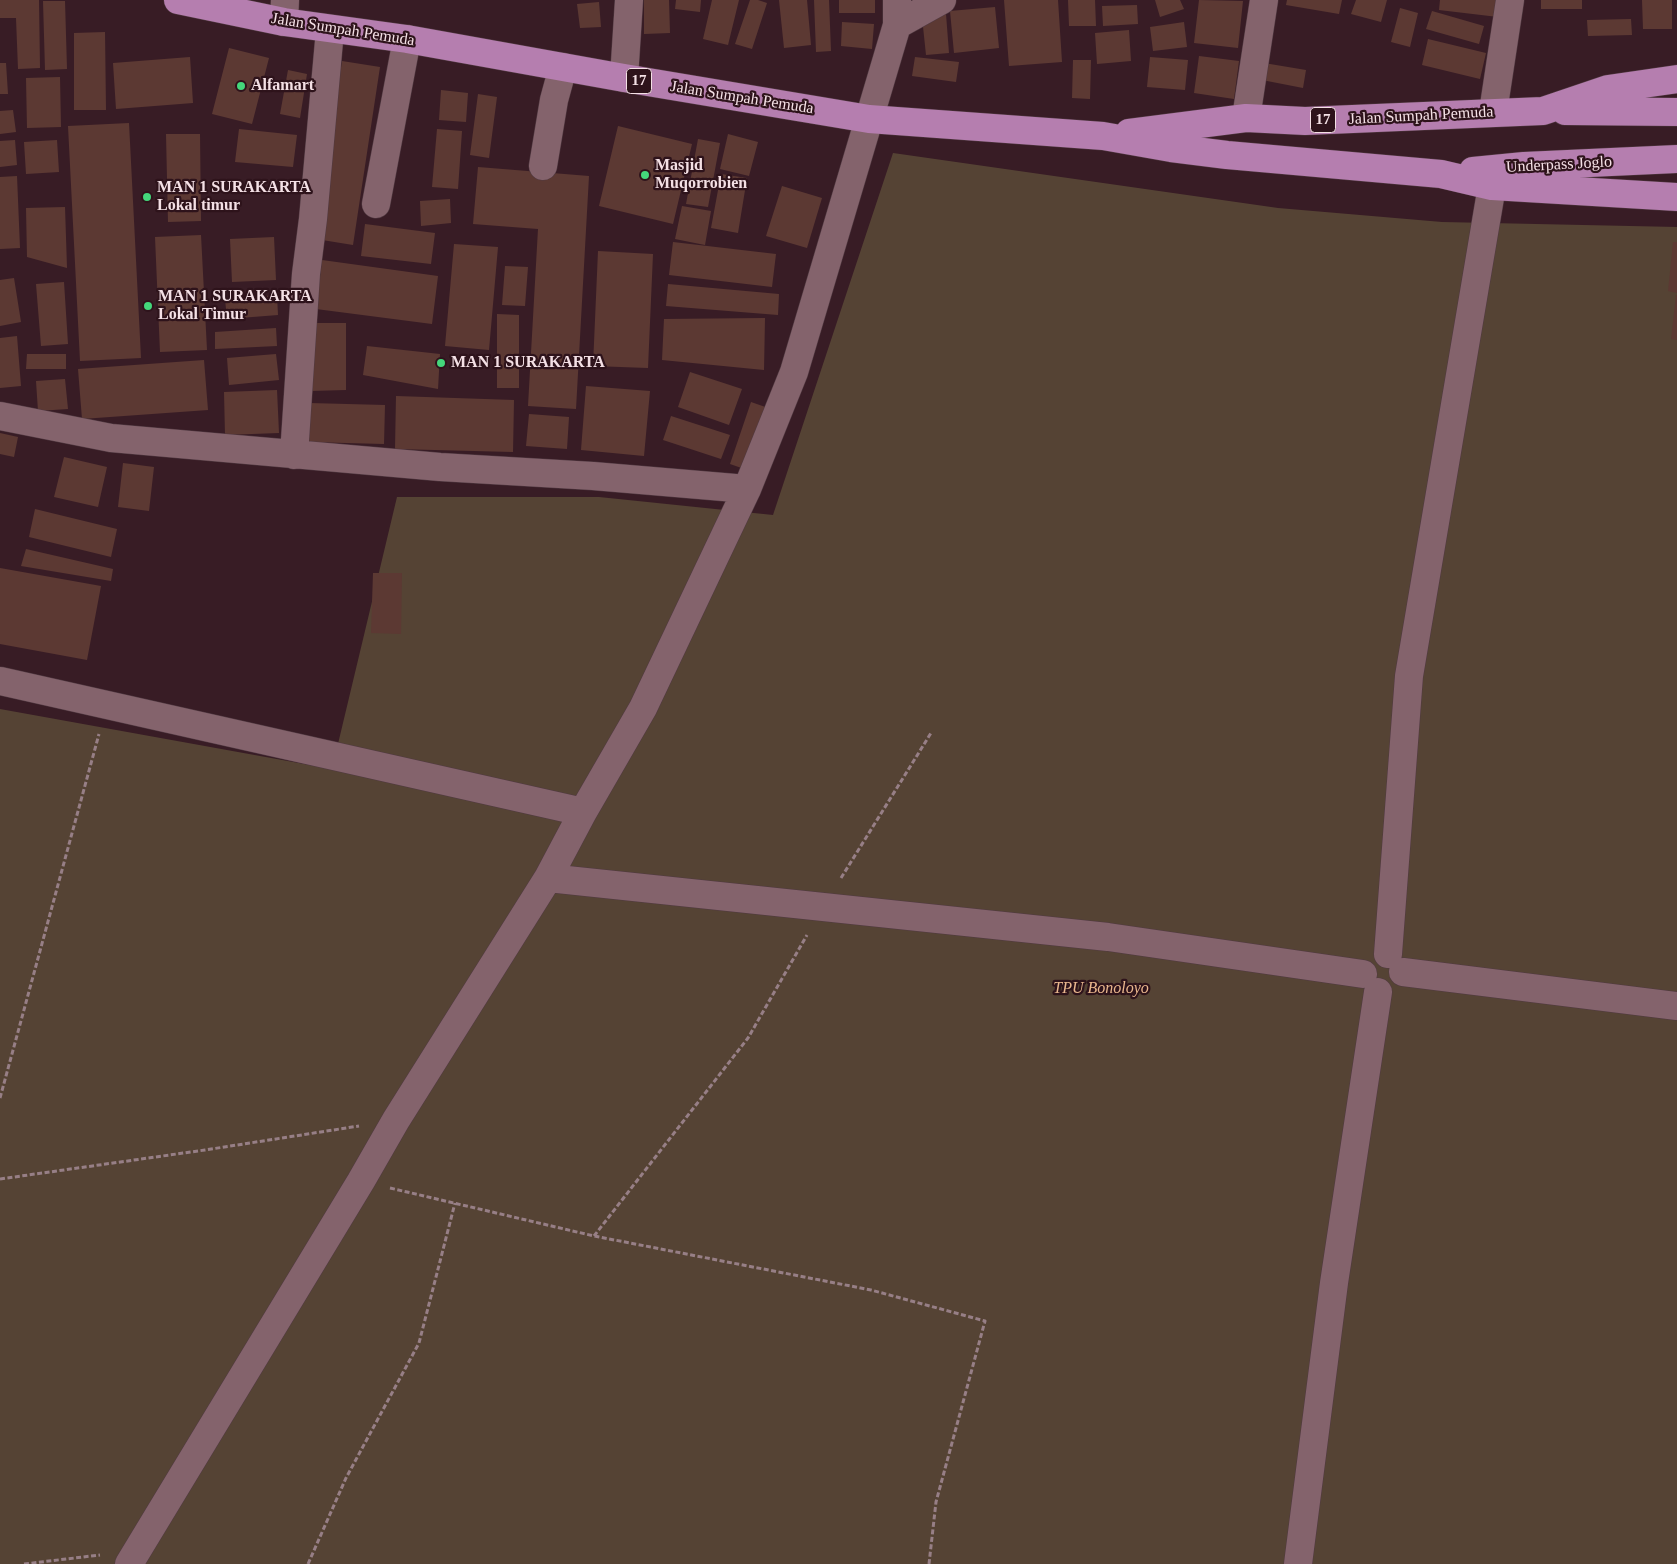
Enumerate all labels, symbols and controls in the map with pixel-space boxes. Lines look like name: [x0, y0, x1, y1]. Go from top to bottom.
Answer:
street label: Jalan Sumpah Pemuda: [270, 9, 416, 51]
road number: 17: [626, 68, 652, 94]
place label: Alfamart: [251, 76, 314, 96]
street label: Jalan Sumpah Pemuda: [669, 77, 815, 119]
marker: Alfamart: [235, 80, 247, 92]
street label: Jalan Sumpah Pemuda: [1348, 103, 1494, 129]
road number: 17: [1310, 108, 1336, 132]
street label: Underpass Joglo: [1505, 153, 1613, 177]
place label: Masjid Muqorrobien: [655, 156, 747, 194]
marker: Masjid Muqorrobien: [639, 169, 651, 181]
place label: MAN 1 SURAKARTA Lokal timur: [157, 178, 311, 216]
marker: MAN 1 SURAKARTA Lokal timur: [141, 191, 153, 203]
place label: MAN 1 SURAKARTA Lokal Timur: [158, 287, 312, 325]
marker: MAN 1 SURAKARTA Lokal Timur: [142, 300, 154, 312]
place label: MAN 1 SURAKARTA: [451, 353, 605, 373]
marker: MAN 1 SURAKARTA: [435, 357, 447, 369]
park label: TPU Bonoloyo: [1053, 979, 1149, 999]

